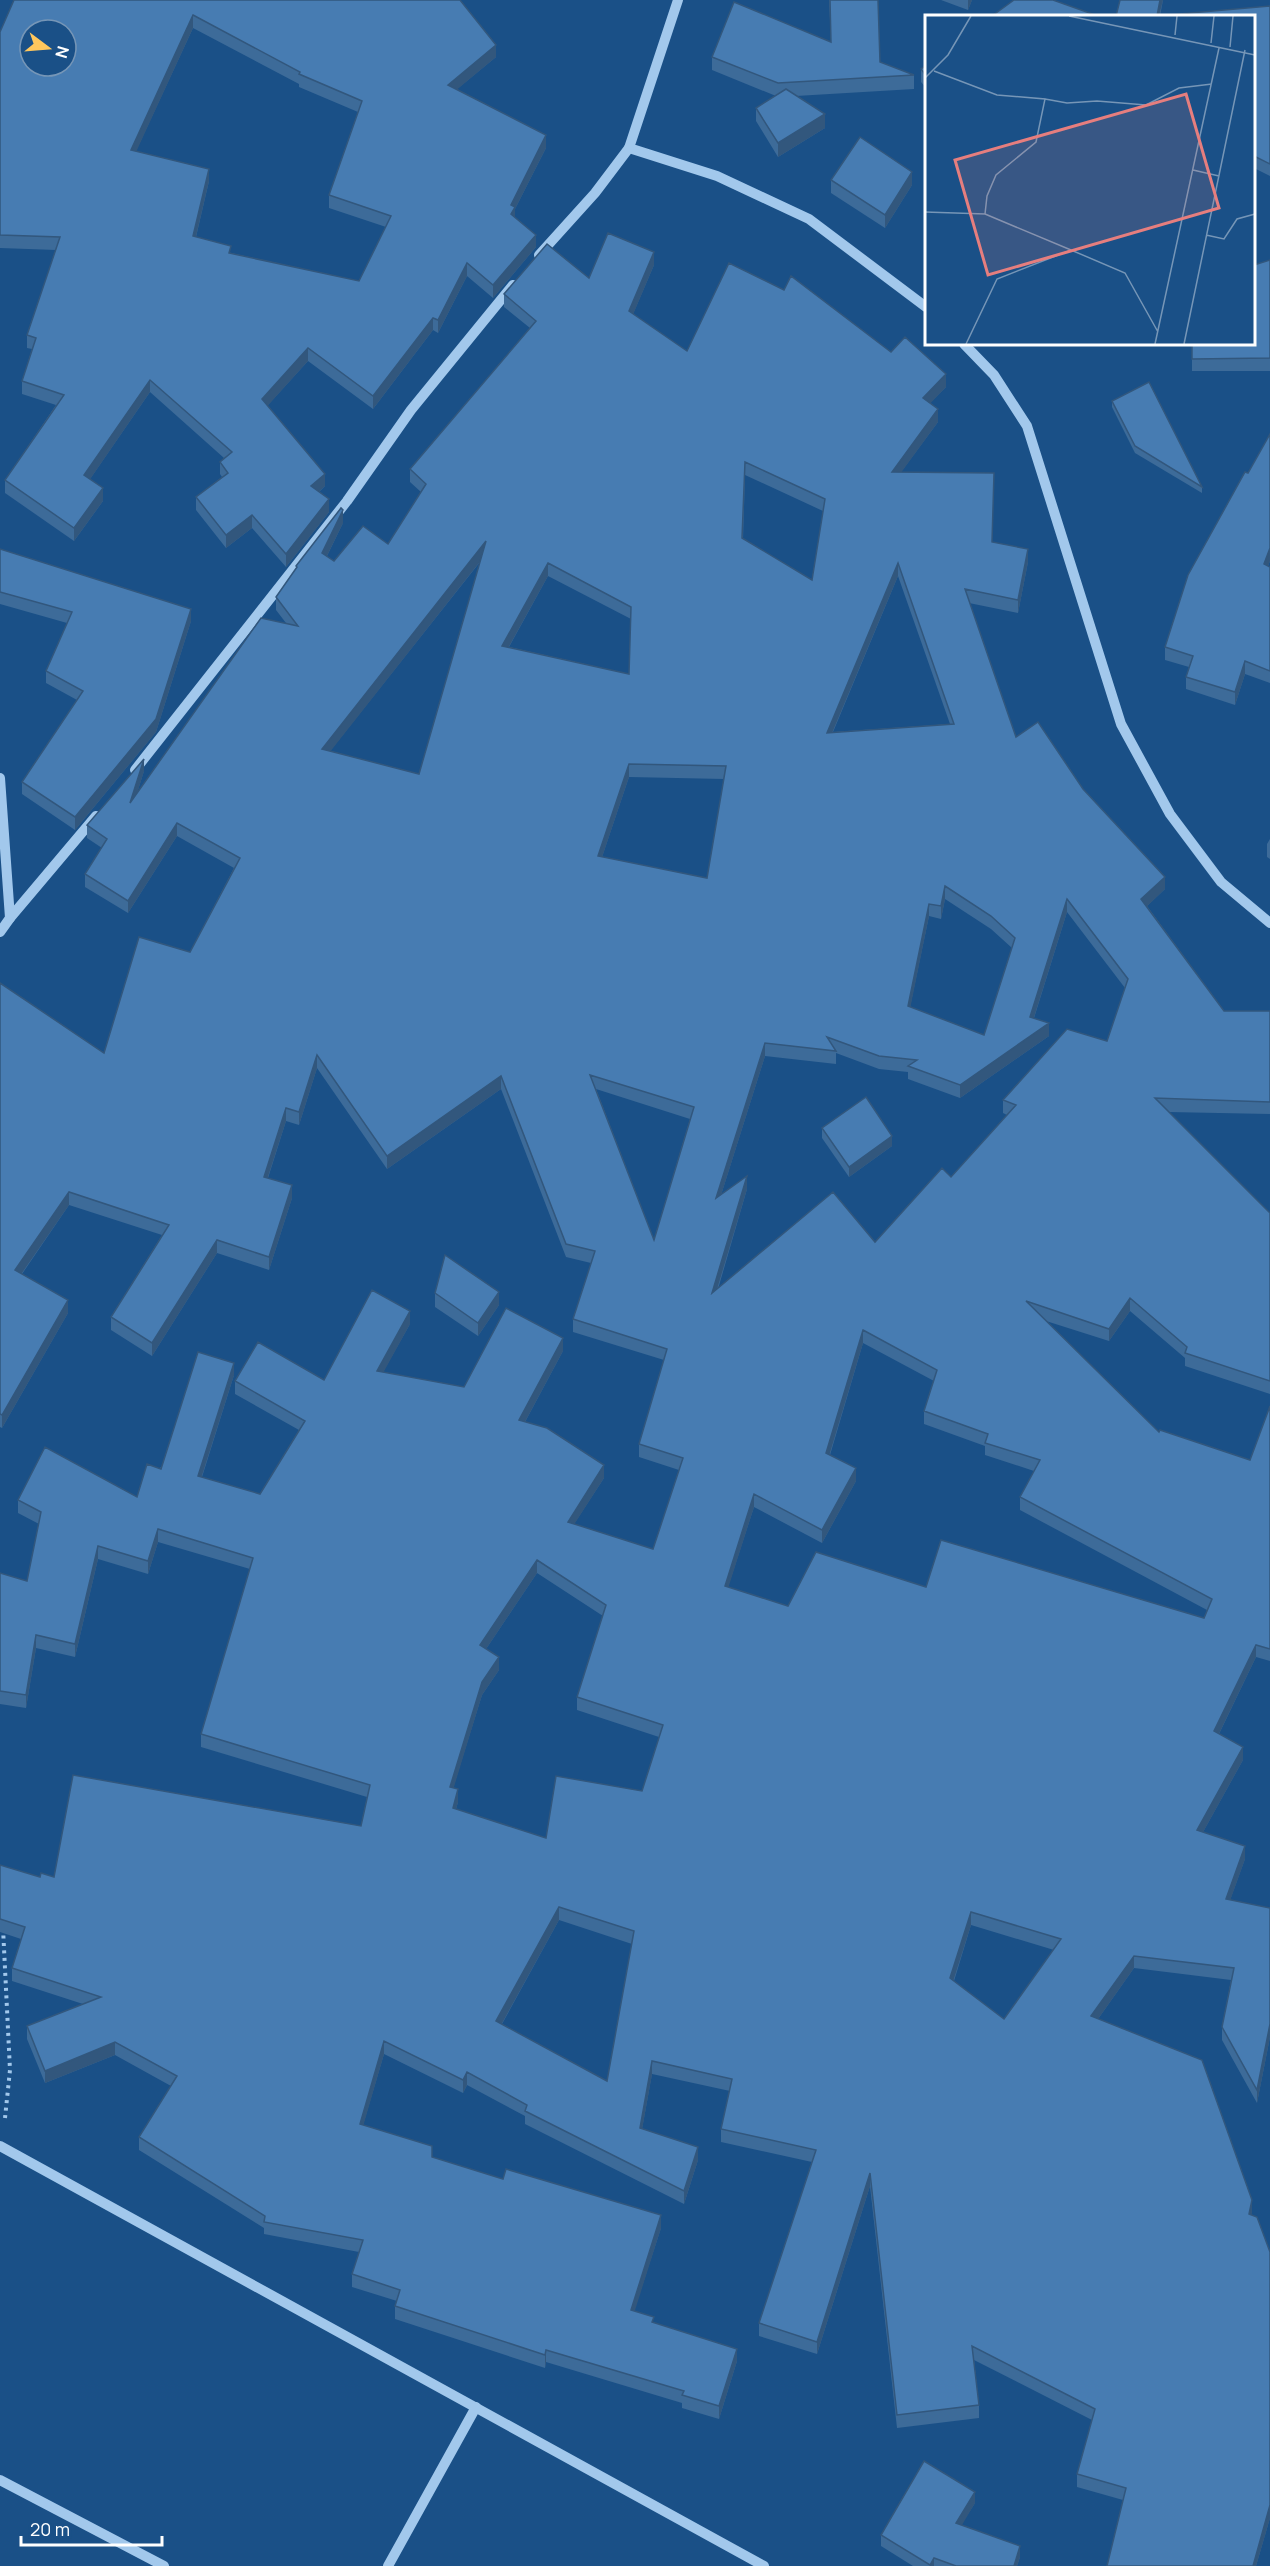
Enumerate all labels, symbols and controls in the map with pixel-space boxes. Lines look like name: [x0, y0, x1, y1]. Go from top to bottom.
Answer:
inset map: [925, 15, 1255, 345]
north arrow: [18, 18, 78, 78]
text: N: [50, 44, 75, 61]
scale bar: [21, 2509, 162, 2547]
text: 20 m: [30, 2517, 70, 2541]

